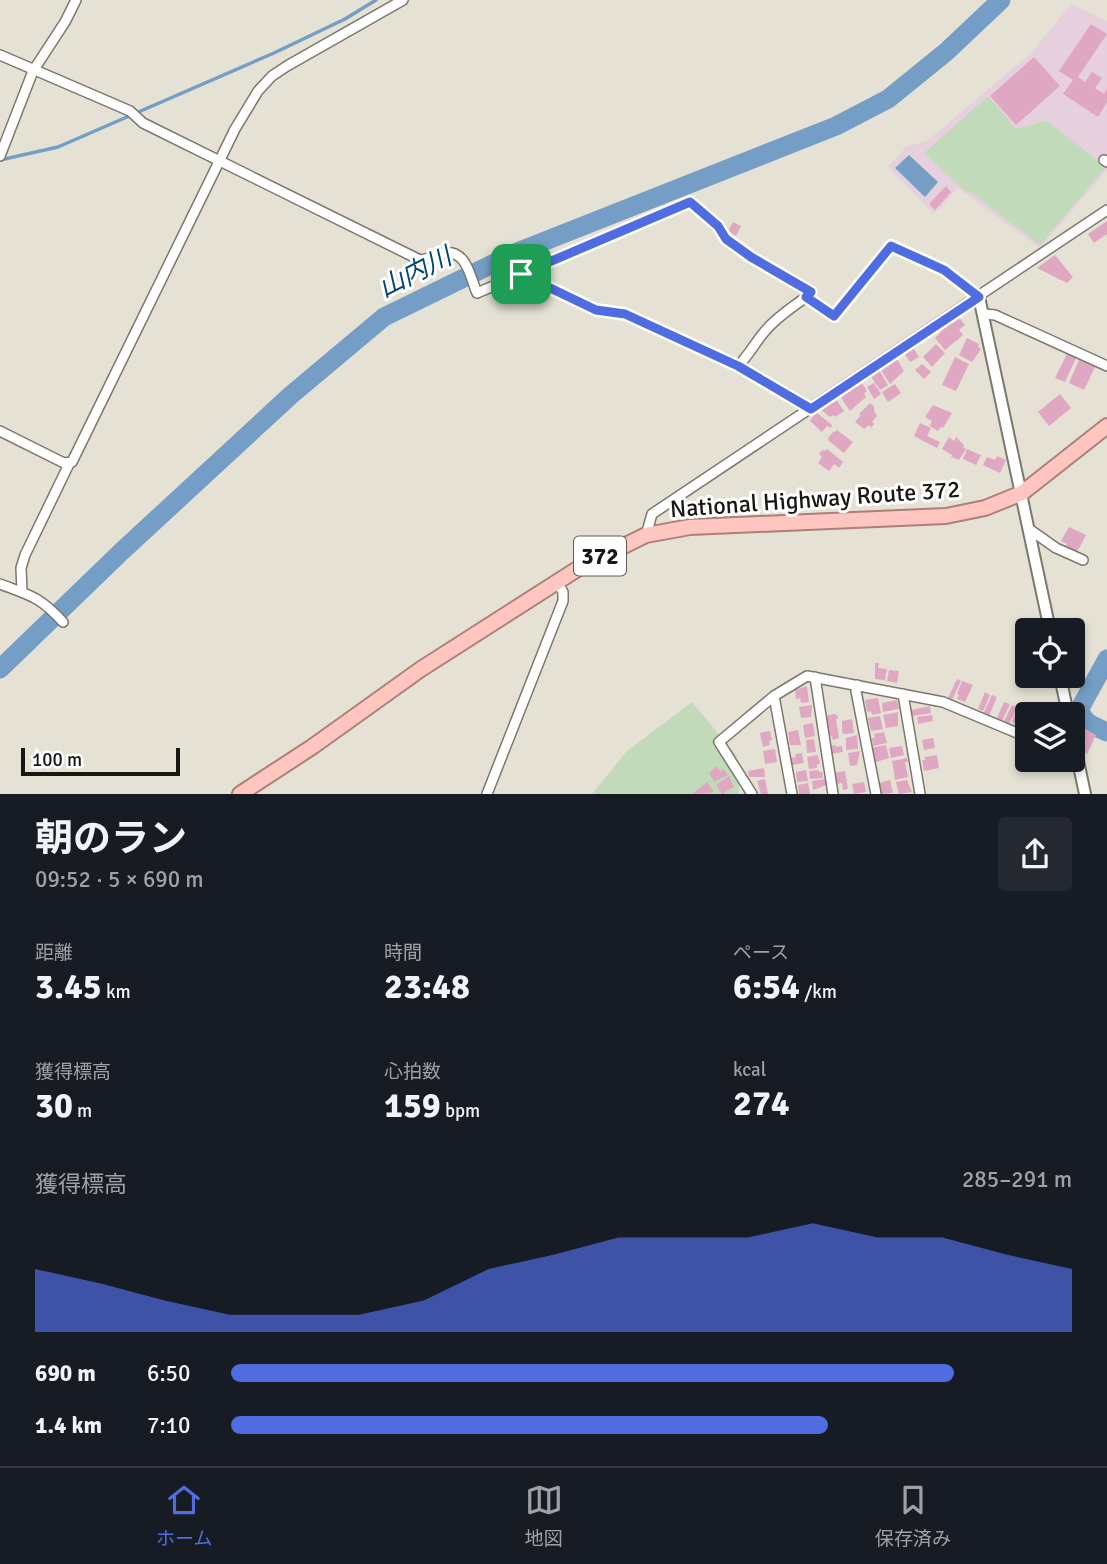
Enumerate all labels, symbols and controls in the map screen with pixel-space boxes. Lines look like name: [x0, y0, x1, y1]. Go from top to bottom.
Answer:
water label: 山内川: [373, 240, 460, 305]
pin: [491, 244, 551, 304]
icon: arrive: [502, 255, 540, 293]
street label: National Highway Route 372: [669, 474, 961, 524]
road number: 372: [574, 536, 626, 576]
map controls: [1015, 618, 1085, 772]
button: locate: [1015, 618, 1085, 688]
button: layers: [1015, 702, 1085, 772]
scale bar: [21, 745, 180, 777]
text: 100 m: [32, 748, 82, 772]
text: 朝のラン: [35, 815, 187, 862]
button: share: [998, 817, 1072, 891]
text: 09:52 · 5 × 690 m: [35, 865, 204, 894]
text: 距離: [35, 941, 73, 965]
text: 時間: [384, 941, 422, 965]
text: ペース: [733, 941, 789, 965]
text: 3.45: [35, 965, 102, 1008]
text: 23:48: [384, 965, 470, 1008]
text: 6:54: [733, 965, 800, 1008]
text: km: [102, 980, 131, 1004]
text: /km: [800, 980, 837, 1004]
text: kcal: [733, 1058, 766, 1082]
text: 獲得標高: [35, 1060, 111, 1084]
text: 心拍数: [384, 1060, 441, 1084]
text: 274: [733, 1082, 790, 1125]
text: 30: [35, 1084, 73, 1127]
text: 159: [384, 1084, 441, 1127]
text: m: [73, 1099, 92, 1123]
text: bpm: [441, 1099, 480, 1123]
text: 285–291 m: [962, 1165, 1072, 1194]
text: 獲得標高: [35, 1170, 127, 1199]
text: 690 m: [35, 1359, 96, 1388]
text: 6:50: [147, 1359, 190, 1388]
text: 1.4 km: [35, 1411, 102, 1440]
text: 7:10: [147, 1411, 190, 1440]
tab: ホーム: [156, 1481, 213, 1551]
tab: 地図: [525, 1481, 563, 1551]
tab: 保存済み: [875, 1481, 951, 1551]

